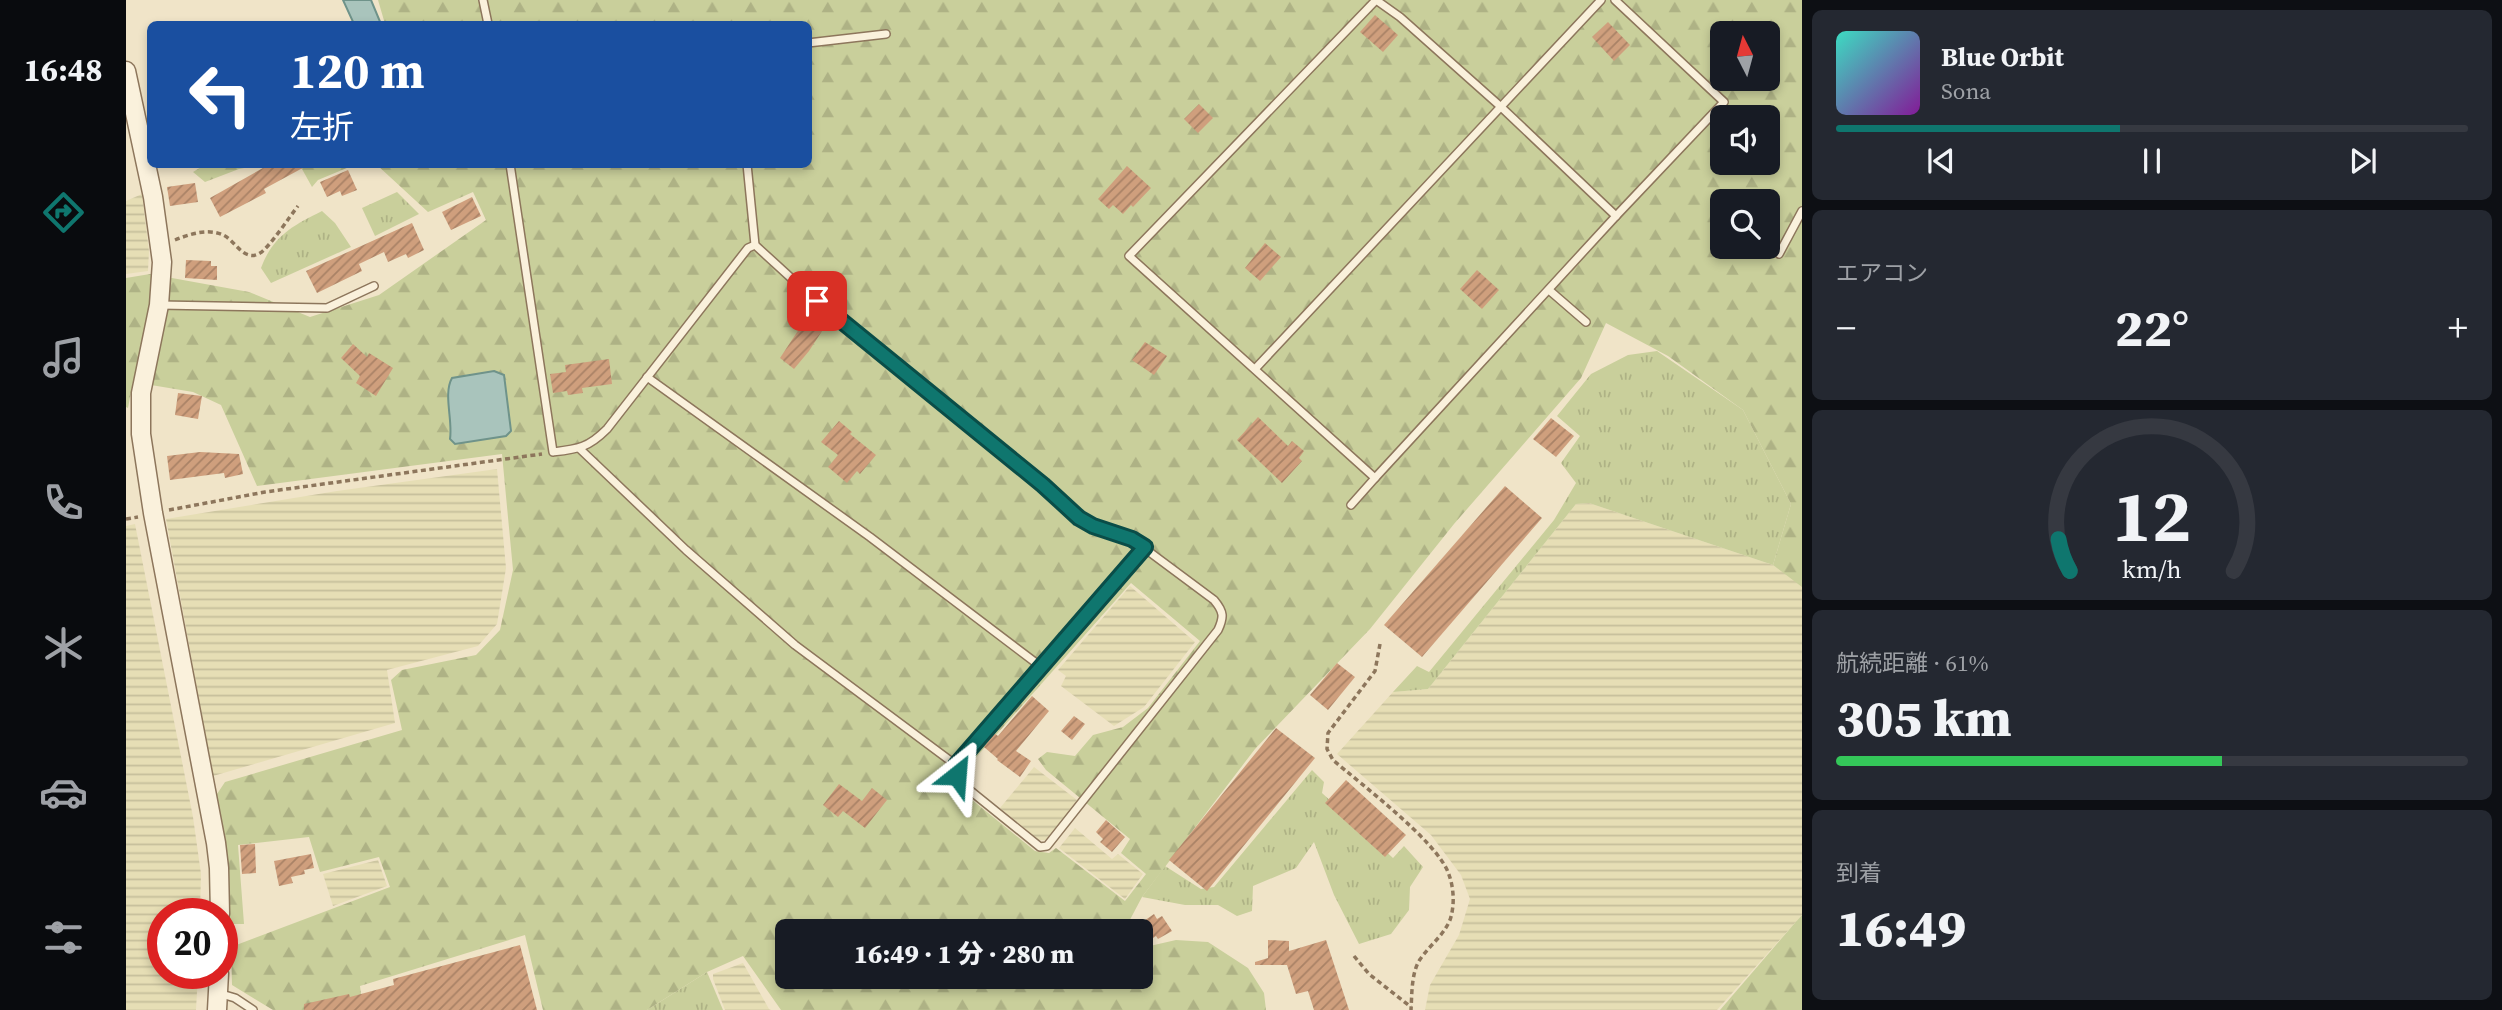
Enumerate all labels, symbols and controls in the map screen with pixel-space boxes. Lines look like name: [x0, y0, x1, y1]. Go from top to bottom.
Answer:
north arrow: [1710, 21, 1780, 91]
map controls: [1710, 21, 1780, 259]
text: 120 m: [290, 37, 425, 104]
text: Blue Orbit: [1941, 39, 2064, 75]
text: 16:48: [24, 48, 102, 92]
icon: left: [175, 49, 266, 140]
text: Sona: [1941, 75, 1991, 107]
text: 左折: [290, 105, 354, 149]
button: sound: [1710, 105, 1780, 175]
icon: previous: [1922, 142, 1960, 180]
icon: pause: [2133, 142, 2171, 180]
icon: next: [2344, 142, 2382, 180]
icon: directions: [39, 188, 88, 237]
button: search: [1710, 189, 1780, 259]
text: エアコン: [1836, 257, 1928, 289]
pin: [787, 271, 847, 331]
icon: arrive: [798, 282, 836, 320]
text: 22°: [2115, 292, 2189, 363]
text: −: [1836, 302, 1856, 354]
text: +: [2448, 302, 2468, 354]
icon: music: [39, 333, 88, 382]
text: 12: [2113, 466, 2191, 565]
icon: phone: [39, 478, 88, 527]
text: km/h: [2122, 552, 2182, 586]
icon: climate: [39, 623, 88, 672]
text: 航続距離 · 61%: [1836, 647, 1989, 679]
text: 305 km: [1836, 682, 2012, 753]
position arrow: [920, 738, 994, 812]
icon: car: [39, 768, 88, 817]
text: 到着: [1836, 857, 1882, 889]
text: 16:49: [1836, 892, 1966, 963]
speed limit sign: 20: [147, 898, 238, 989]
icon: filters: [39, 913, 88, 962]
text: 16:49 · 1 分 · 280 m: [854, 936, 1074, 972]

